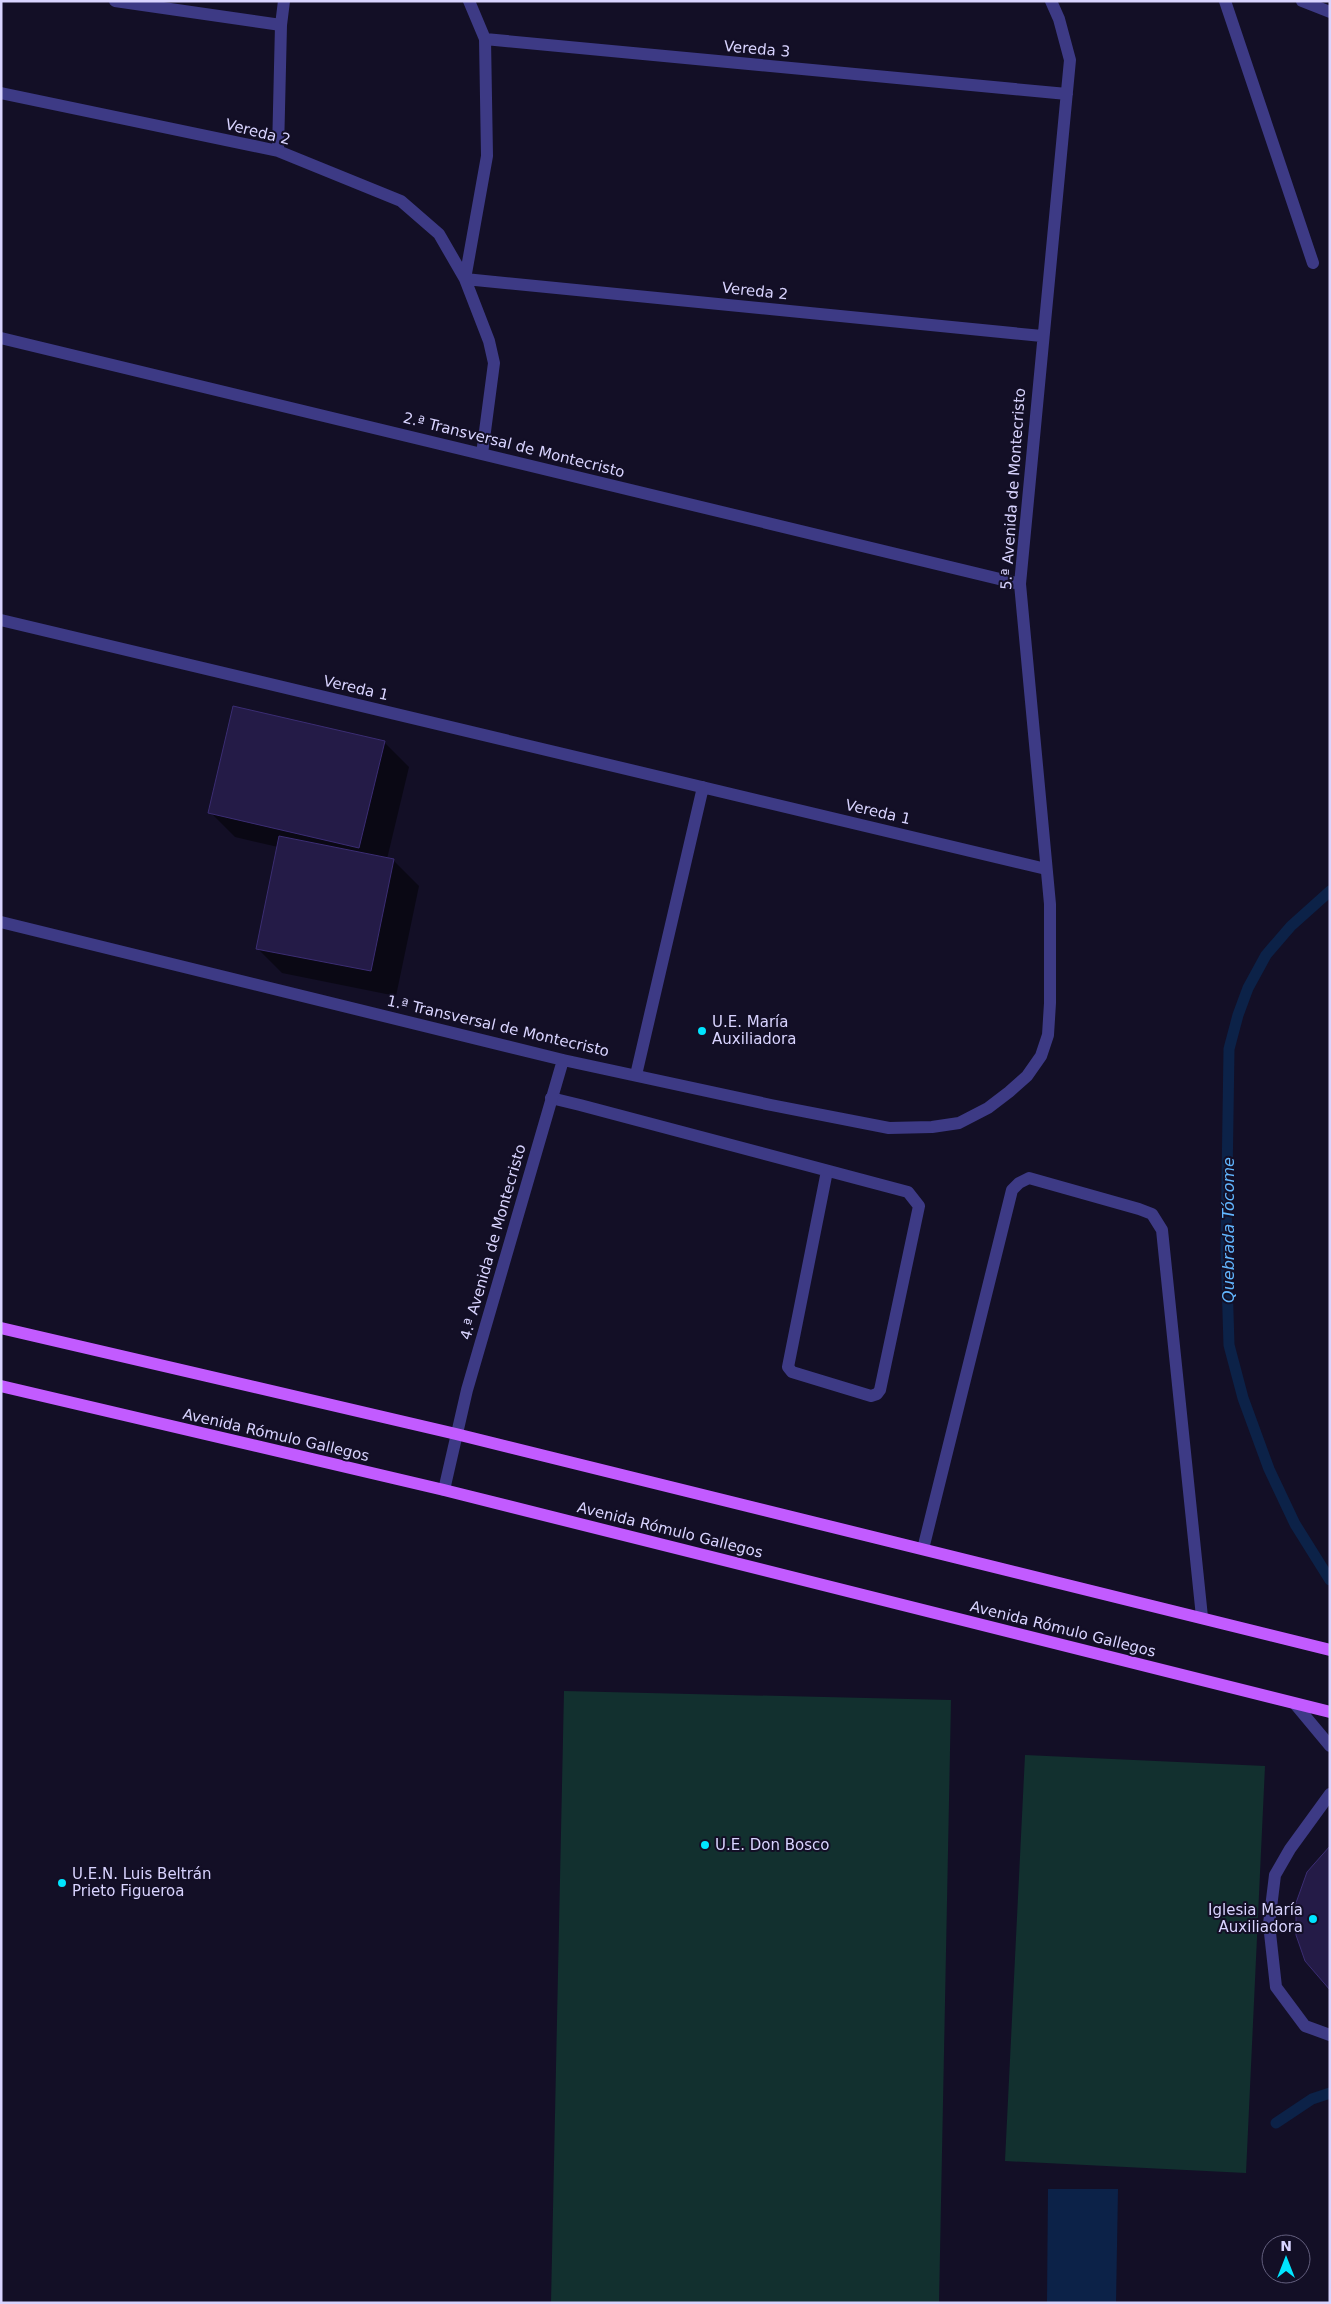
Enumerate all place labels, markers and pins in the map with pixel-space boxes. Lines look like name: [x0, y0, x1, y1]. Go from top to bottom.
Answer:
place label: U.E. María Auxiliadora: [712, 1013, 796, 1048]
marker: U.E. María Auxiliadora: [696, 1025, 708, 1037]
place label: U.E. Don Bosco: [715, 1836, 829, 1854]
marker: U.E. Don Bosco: [699, 1839, 711, 1851]
place label: U.E.N. Luis Beltrán Prieto Figueroa: [72, 1865, 212, 1900]
marker: U.E.N. Luis Beltrán Prieto Figueroa: [56, 1877, 68, 1889]
place label: Iglesia María Auxiliadora: [1208, 1901, 1303, 1936]
marker: Iglesia María Auxiliadora: [1307, 1913, 1319, 1925]

